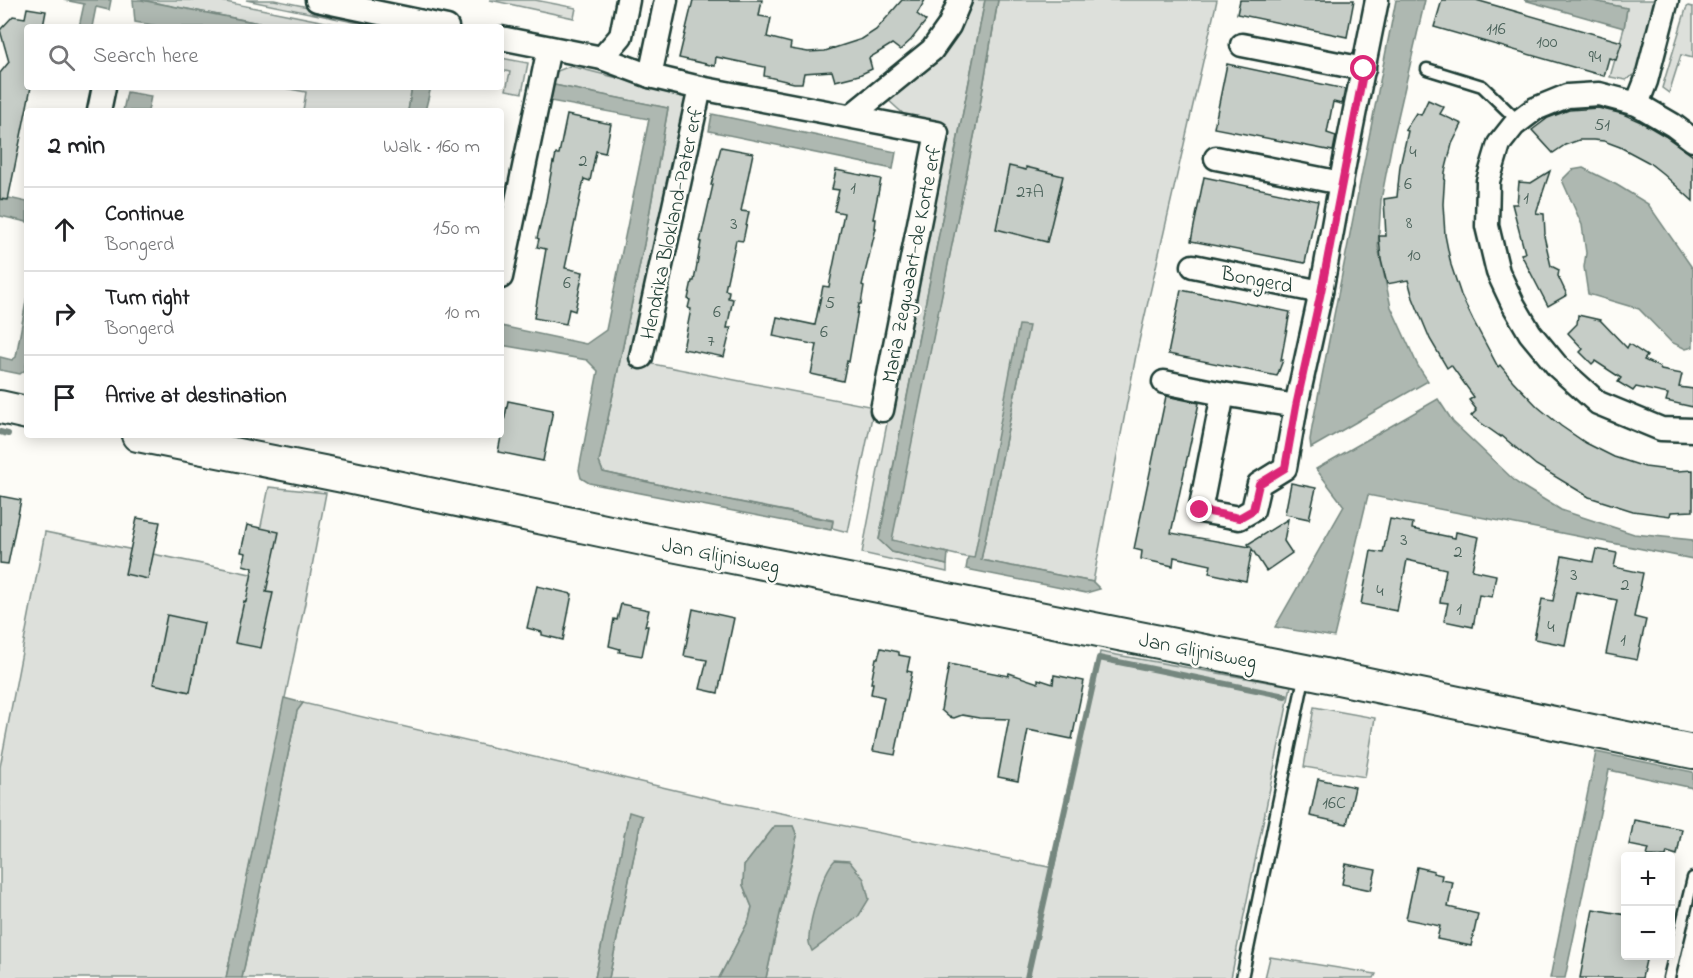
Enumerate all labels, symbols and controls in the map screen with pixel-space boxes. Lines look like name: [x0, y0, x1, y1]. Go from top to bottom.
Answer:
house number: 116: [1486, 17, 1506, 43]
search box: [24, 24, 504, 90]
house number: 100: [1536, 30, 1558, 56]
icon: search: [45, 41, 78, 74]
text: Search here: [93, 41, 198, 73]
house number: 94: [1589, 45, 1602, 71]
route start: [1350, 55, 1376, 81]
street label: Hendrika Blokland-Pater erf: [634, 104, 712, 342]
house number: 51: [1594, 113, 1610, 139]
text: 2 min: [48, 128, 105, 166]
text: Walk · 160 m: [383, 133, 480, 162]
house number: 4: [1409, 140, 1417, 166]
street label: Maria Zegwaart-de Korte erf: [875, 143, 953, 386]
house number: 2: [579, 149, 588, 175]
house number: 6: [1404, 172, 1412, 198]
house number: 1: [850, 176, 856, 202]
house number: 27A: [1016, 180, 1044, 206]
house number: 1: [1523, 186, 1529, 212]
text: Continue: [105, 199, 184, 231]
house number: 8: [1406, 211, 1413, 237]
house number: 3: [730, 212, 738, 238]
icon: ahead: [48, 213, 81, 246]
text: 150 m: [433, 215, 480, 244]
text: Bongerd: [105, 231, 174, 260]
house number: 10: [1407, 243, 1421, 269]
street label: Bongerd: [1217, 259, 1295, 305]
house number: 6: [563, 271, 571, 297]
text: Turn right: [105, 283, 190, 315]
house number: 5: [825, 291, 835, 317]
icon: right: [48, 297, 81, 330]
text: 10 m: [444, 299, 480, 328]
house number: 6: [713, 300, 721, 326]
text: Bongerd: [105, 315, 174, 344]
house number: 6: [820, 320, 828, 346]
house number: 7: [707, 329, 715, 355]
icon: arrive: [48, 381, 81, 414]
text: Arrive at destination: [105, 381, 287, 413]
route end: [1186, 496, 1212, 522]
house number: 3: [1400, 528, 1408, 554]
street label: Jan Glijnisweg: [659, 531, 782, 585]
house number: 2: [1454, 540, 1463, 566]
house number: 3: [1570, 563, 1578, 589]
house number: 2: [1621, 573, 1630, 599]
house number: 4: [1376, 579, 1384, 605]
house number: 1: [1456, 597, 1462, 623]
house number: 4: [1547, 615, 1555, 641]
street label: Jan Glijnisweg: [1136, 626, 1259, 680]
house number: 1: [1620, 628, 1626, 654]
house number: 16C: [1322, 791, 1346, 817]
map controls: [1621, 852, 1675, 960]
button: +: [1621, 852, 1675, 906]
button: −: [1621, 906, 1675, 960]

